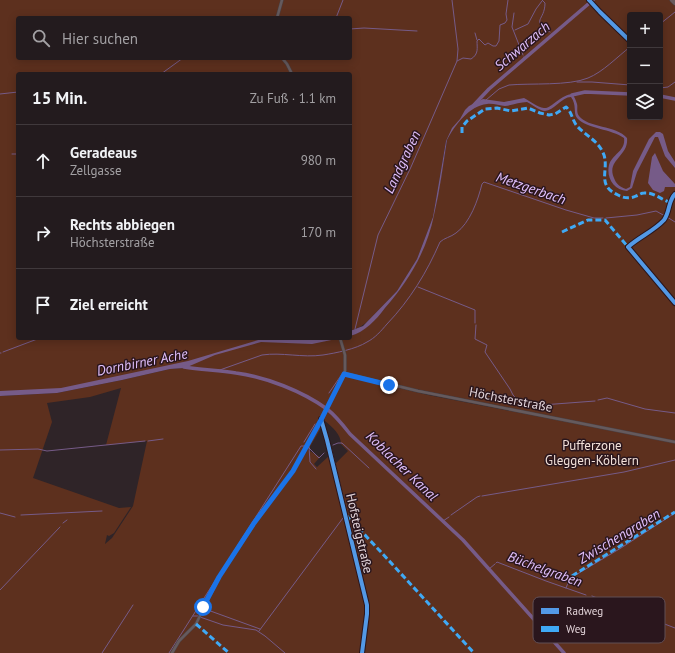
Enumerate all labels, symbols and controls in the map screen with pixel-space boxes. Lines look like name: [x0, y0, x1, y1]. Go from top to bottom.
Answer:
map controls: [627, 12, 663, 120]
button: +: [627, 12, 663, 48]
search box: [16, 16, 352, 60]
water label: Schwarzach: [490, 18, 554, 74]
icon: search: [30, 27, 52, 49]
text: Hier suchen: [62, 29, 138, 48]
button: −: [627, 48, 663, 84]
button: layers: [627, 84, 663, 120]
text: 15 Min.: [32, 87, 87, 109]
text: Zu Fuß · 1.1 km: [250, 90, 336, 107]
water label: Landgraben: [380, 128, 424, 196]
text: Geradeaus: [70, 143, 137, 162]
icon: ahead: [32, 150, 54, 172]
text: 980 m: [301, 152, 336, 169]
text: Zellgasse: [70, 162, 122, 179]
water label: Metzgerbach: [494, 168, 568, 208]
text: Rechts abbiegen: [70, 215, 175, 234]
icon: right: [32, 222, 54, 244]
text: 170 m: [301, 224, 336, 241]
text: Höchsterstraße: [70, 234, 155, 251]
icon: arrive: [32, 294, 54, 316]
text: Ziel erreicht: [70, 295, 148, 314]
water label: Dornbirner Ache: [95, 344, 190, 380]
route end: [380, 376, 398, 394]
street label: Höchsterstraße: [468, 383, 554, 416]
water label: Koblacher Kanal: [362, 427, 442, 505]
park label: Pufferzone Gleggen-Köblern: [545, 437, 639, 469]
street label: Hofsteigstraße: [342, 491, 377, 575]
water label: Zwischengraben: [574, 504, 663, 568]
water label: Büchelgraben: [505, 547, 585, 591]
legend: [533, 597, 665, 643]
route start: [194, 598, 212, 616]
text: Radweg: [566, 604, 603, 618]
text: Weg: [566, 622, 586, 636]

